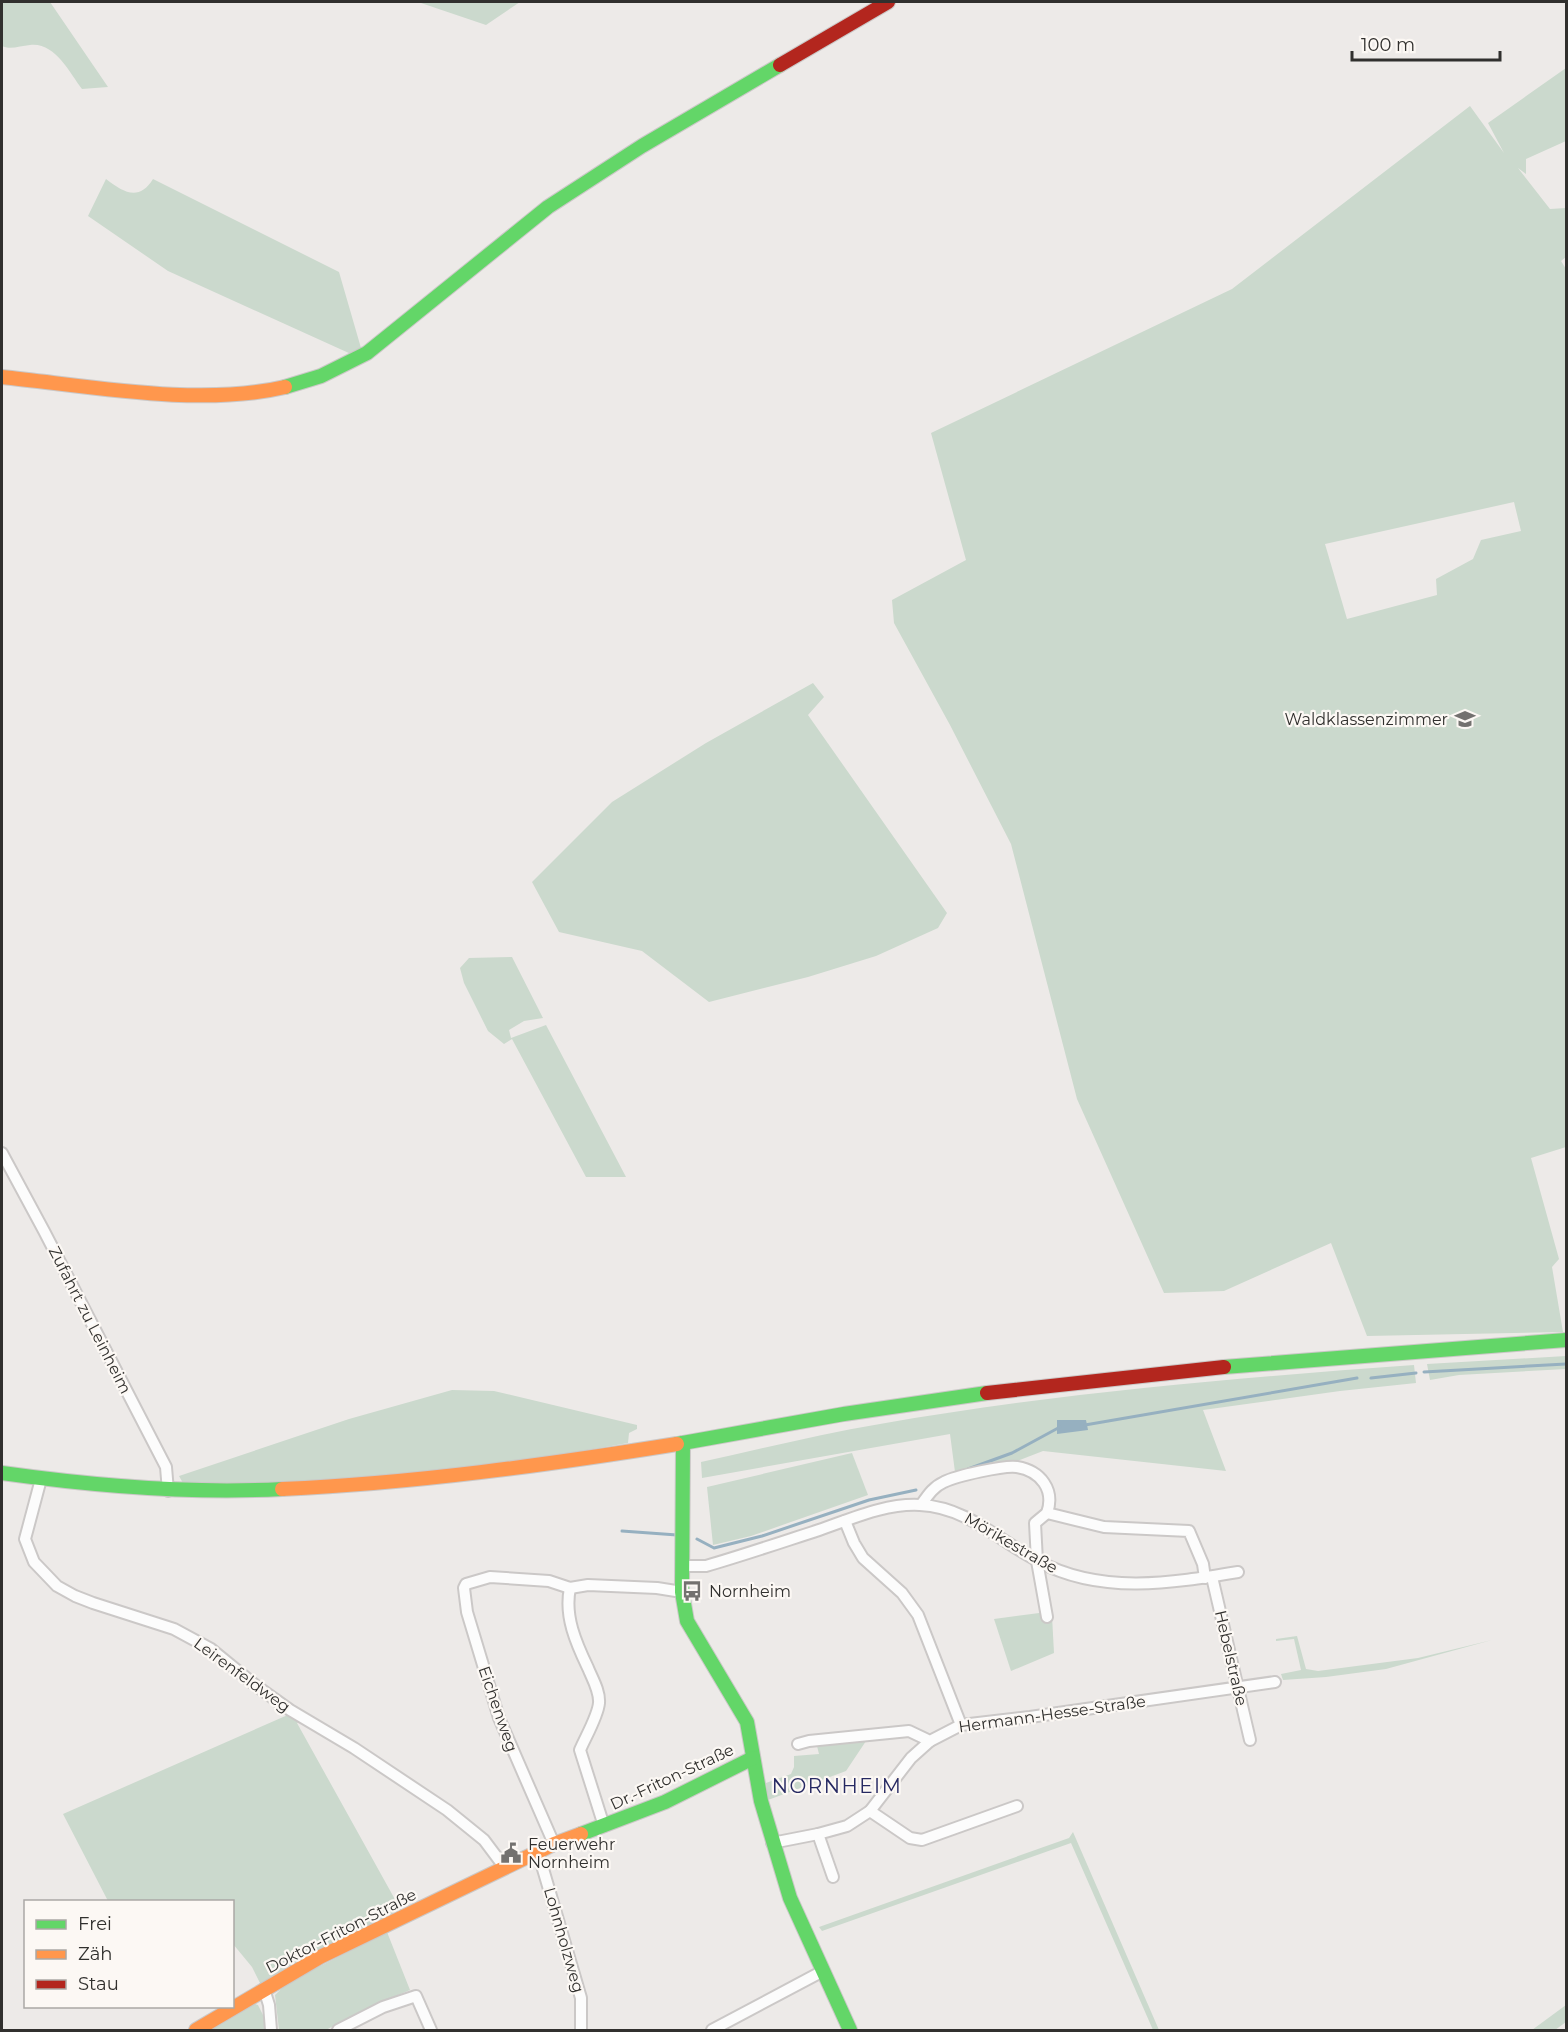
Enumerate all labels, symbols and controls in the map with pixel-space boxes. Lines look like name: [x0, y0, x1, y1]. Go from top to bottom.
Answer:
scale bar: [1352, 24, 1500, 62]
text: 100 m: [1361, 34, 1415, 56]
school or university icon: Waldklassenzimmer: [1453, 707, 1477, 731]
place label: Waldklassenzimmer: [1285, 710, 1448, 729]
street label: Zufahrt zu Leinheim: [45, 1243, 135, 1397]
street label: Mörikestraße: [961, 1509, 1061, 1577]
bus stop icon: Nornheim: [680, 1579, 704, 1603]
place label: Nornheim: [709, 1582, 791, 1601]
street label: Hebelstraße: [1211, 1608, 1251, 1708]
street label: Leirenfeldweg: [190, 1634, 294, 1716]
street label: Eichenweg: [474, 1664, 522, 1754]
street label: Hermann-Hesse-Straße: [957, 1691, 1147, 1737]
street label: Dr.-Friton-Straße: [607, 1740, 737, 1814]
district label: NORNHEIM: [772, 1774, 902, 1798]
place label: Feuerwehr Nornheim: [528, 1835, 615, 1872]
public building icon: Feuerwehr Nornheim: [499, 1841, 523, 1865]
street label: Doktor-Friton-Straße: [262, 1885, 420, 1977]
street label: Lohnholzweg: [540, 1885, 588, 1995]
legend: [24, 1900, 234, 2008]
text: Frei: [78, 1913, 112, 1935]
text: Zäh: [78, 1943, 113, 1965]
text: Stau: [78, 1973, 119, 1995]

